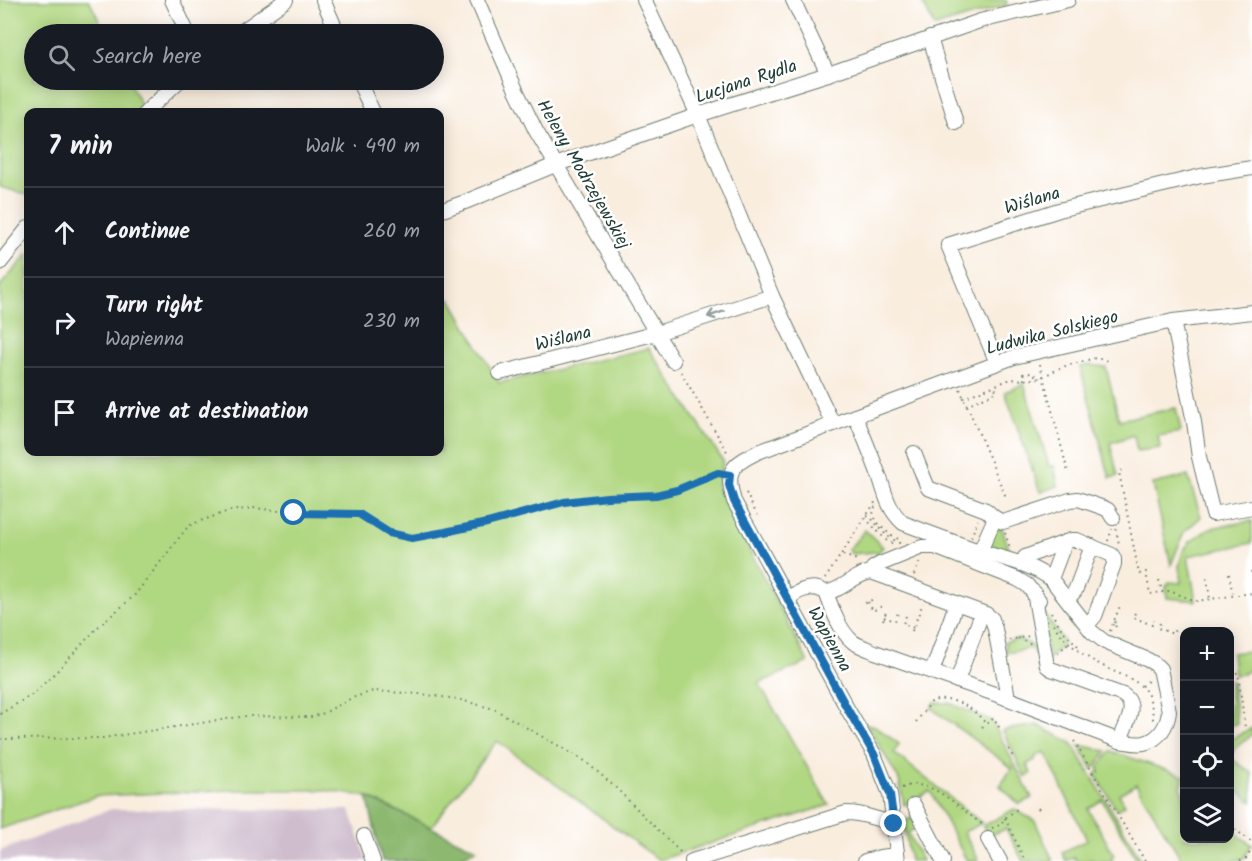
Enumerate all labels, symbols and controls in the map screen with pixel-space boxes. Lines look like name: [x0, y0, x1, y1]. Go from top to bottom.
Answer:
search box: [24, 24, 444, 90]
text: Search here: [93, 40, 201, 75]
icon: search: [45, 41, 78, 74]
street label: Lucjana Rydla: [692, 52, 801, 113]
street label: Heleny Modrzejewskiej: [528, 94, 638, 256]
text: 7 min: [48, 126, 113, 168]
text: Walk · 490 m: [305, 131, 420, 163]
street label: Wiślana: [1001, 179, 1064, 224]
text: Continue: [105, 215, 190, 250]
icon: ahead: [48, 216, 81, 249]
text: 260 m: [363, 216, 420, 248]
text: Turn right: [105, 289, 203, 324]
street label: Ludwika Solskiego: [983, 303, 1122, 364]
icon: right: [48, 306, 81, 339]
text: 230 m: [363, 306, 420, 338]
one-way arrow: [707, 309, 726, 320]
street label: Wiślana: [532, 319, 594, 360]
text: Wapienna: [105, 324, 184, 356]
text: Arrive at destination: [105, 395, 308, 430]
icon: arrive: [48, 396, 81, 429]
route start: [280, 499, 306, 525]
street label: Wapienna: [799, 602, 859, 678]
map controls: [1180, 627, 1234, 843]
button: +: [1180, 627, 1234, 681]
button: −: [1180, 681, 1234, 735]
button: locate: [1180, 735, 1234, 789]
button: layers: [1180, 789, 1234, 843]
route end: [880, 810, 906, 836]

